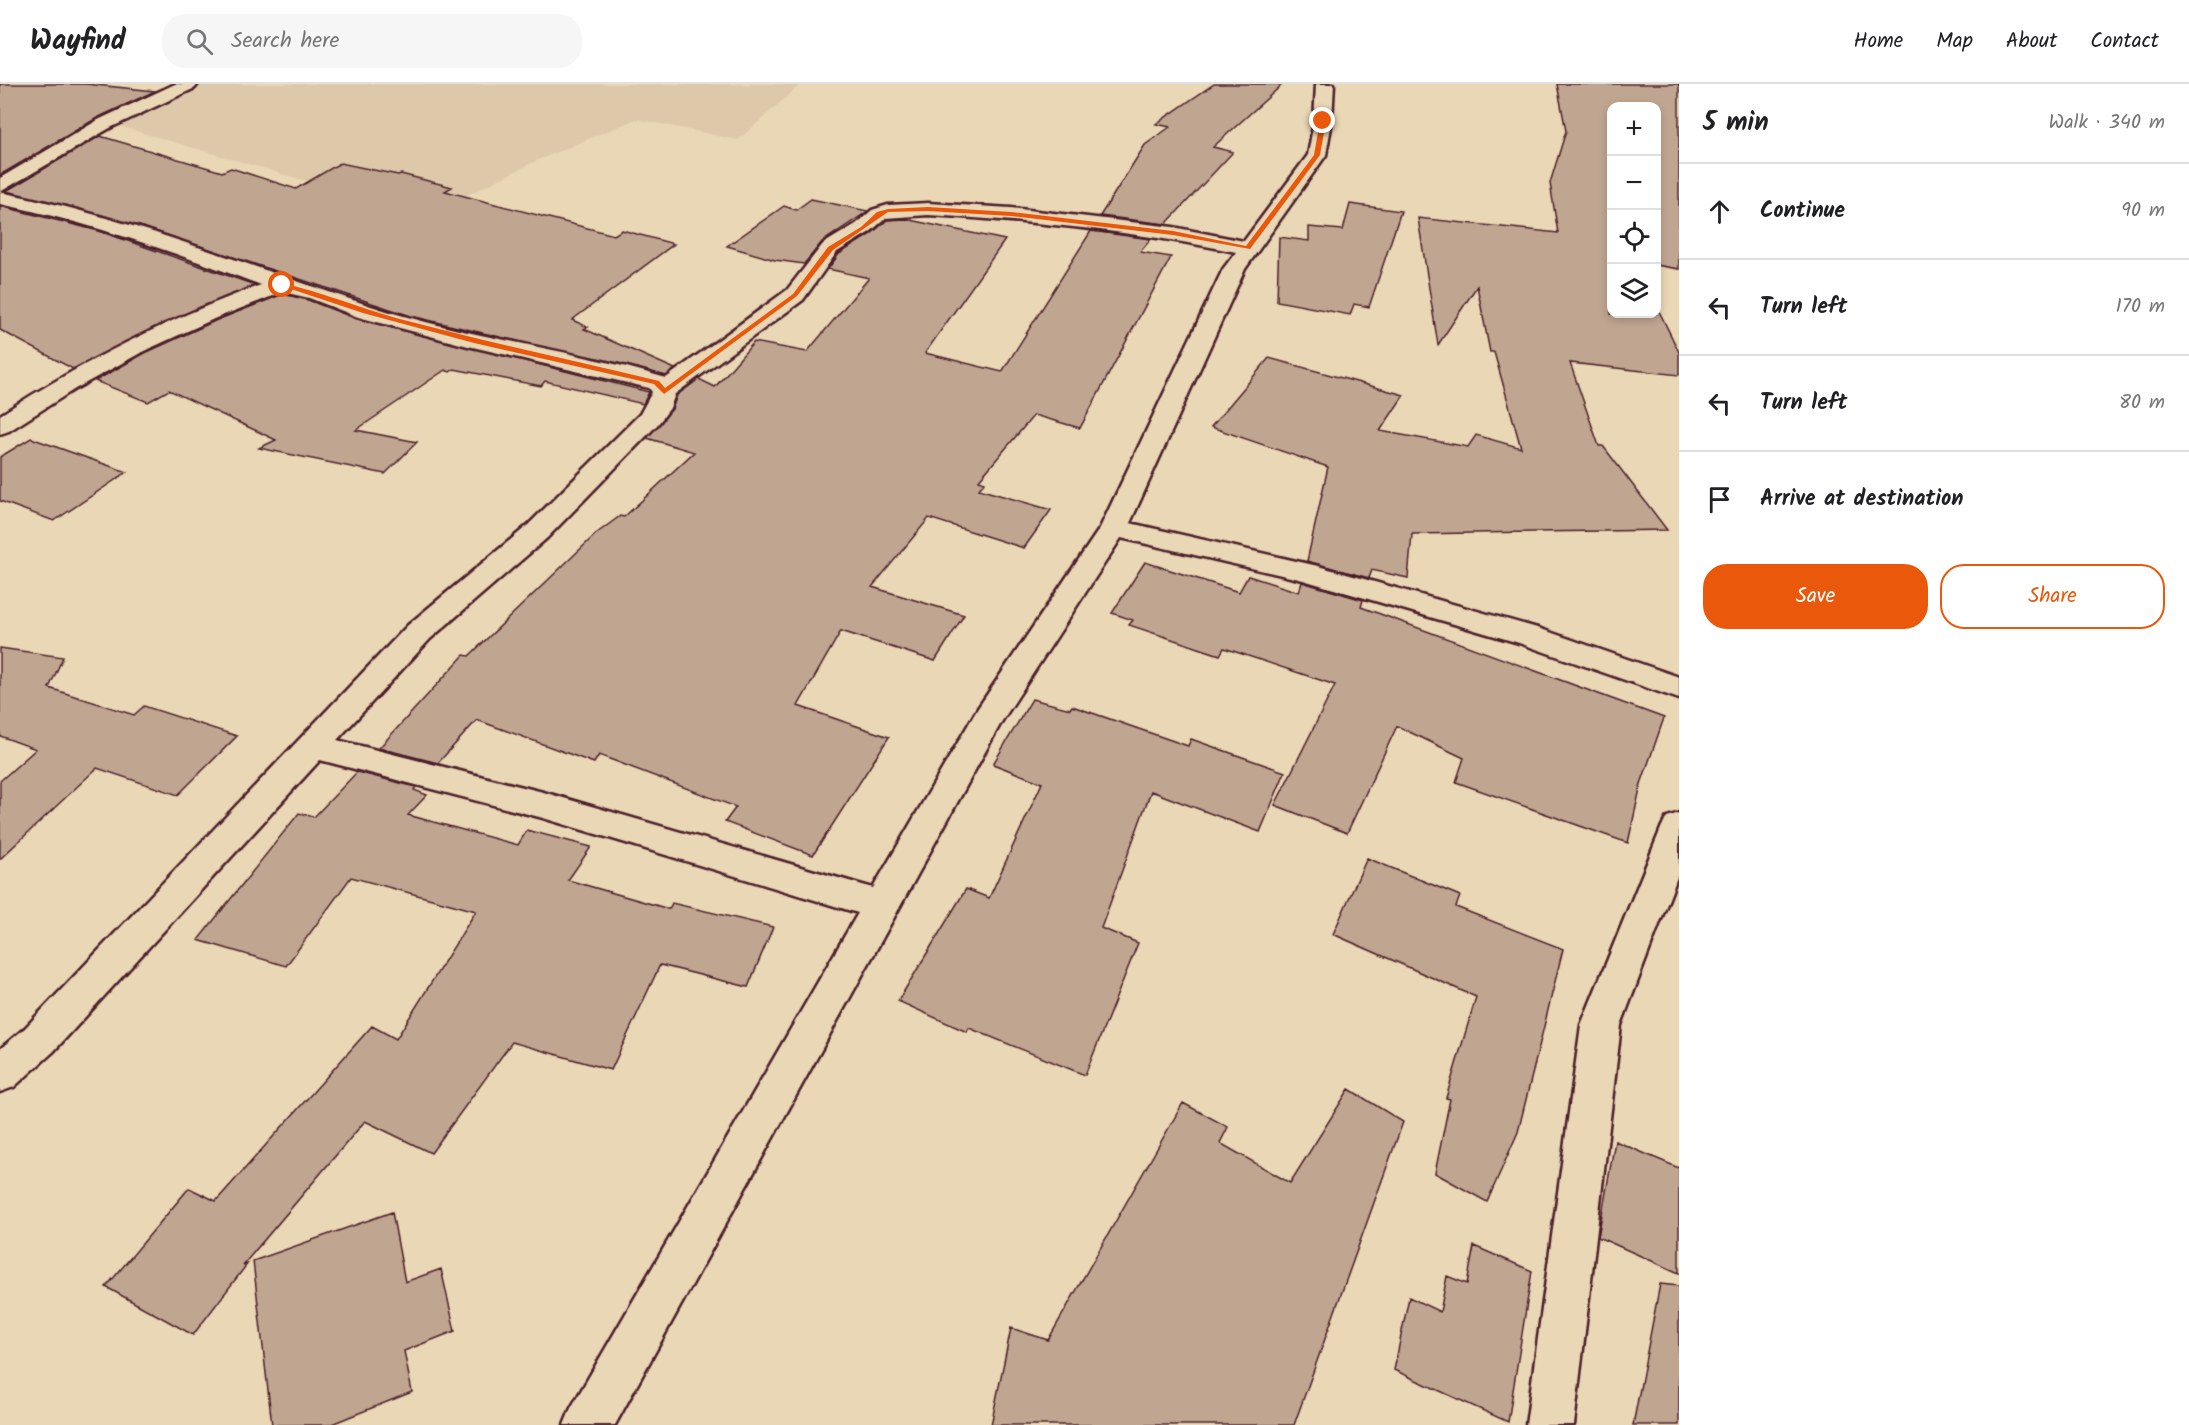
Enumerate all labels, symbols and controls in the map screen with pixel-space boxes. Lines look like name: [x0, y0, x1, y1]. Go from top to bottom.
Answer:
search box: [162, 14, 582, 68]
text: Wayfind: [30, 19, 126, 64]
text: Search here: [231, 24, 339, 59]
icon: search: [183, 25, 216, 58]
text: Home: [1854, 25, 1903, 58]
text: Map: [1936, 25, 1973, 58]
text: About: [2006, 25, 2057, 58]
text: Contact: [2090, 25, 2159, 58]
map controls: [1607, 102, 1661, 318]
button: +: [1607, 102, 1661, 156]
text: 5 min: [1703, 102, 1769, 144]
route end: [1309, 107, 1335, 133]
text: Walk · 340 m: [2049, 107, 2165, 139]
button: −: [1607, 156, 1661, 210]
text: Continue: [1760, 194, 1845, 229]
icon: ahead: [1703, 195, 1736, 228]
text: 90 m: [2121, 195, 2165, 227]
button: locate: [1607, 210, 1661, 264]
button: layers: [1607, 264, 1661, 318]
route start: [268, 271, 294, 297]
text: Turn left: [1760, 290, 1847, 325]
icon: left: [1703, 291, 1736, 324]
text: 170 m: [2116, 291, 2165, 323]
text: Turn left: [1760, 386, 1847, 421]
icon: left: [1703, 387, 1736, 420]
text: 80 m: [2119, 387, 2165, 419]
text: Arrive at destination: [1760, 482, 1963, 517]
icon: arrive: [1703, 483, 1736, 516]
button: Save: [1703, 564, 1928, 629]
button: Share: [1940, 564, 2165, 629]

